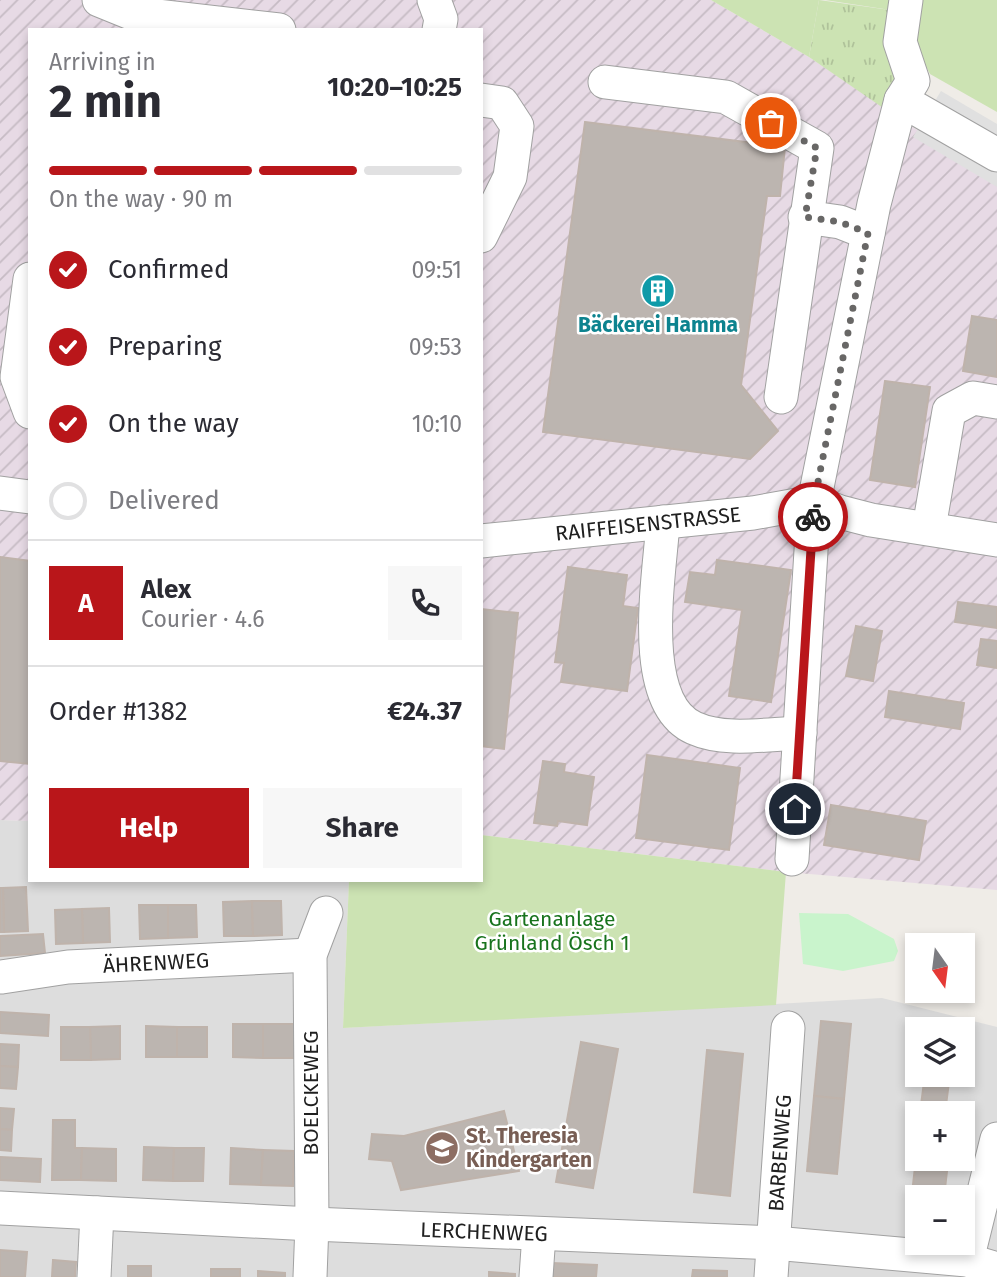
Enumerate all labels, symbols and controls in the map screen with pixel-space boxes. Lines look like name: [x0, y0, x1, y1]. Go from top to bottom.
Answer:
text: Arriving in: [49, 48, 156, 76]
text: 10:20–10:25: [327, 72, 462, 103]
text: 2 min: [49, 74, 162, 129]
pin: [741, 93, 801, 153]
icon: bag: [752, 104, 790, 142]
text: On the way · 90 m: [49, 185, 233, 213]
icon: check: [49, 251, 87, 289]
text: Confirmed: [108, 254, 229, 285]
text: 09:51: [411, 256, 462, 284]
building icon: Bäckerei Hamma: [639, 272, 677, 310]
place label: Bäckerei Hamma: [578, 312, 738, 338]
icon: check: [49, 328, 87, 366]
text: Preparing: [108, 331, 221, 362]
text: 09:53: [409, 333, 462, 361]
icon: check: [49, 405, 87, 443]
text: On the way: [108, 408, 239, 439]
text: 10:10: [412, 410, 462, 438]
courier: [778, 482, 848, 552]
text: Delivered: [108, 485, 220, 516]
icon: bike: [794, 498, 832, 536]
street label: RAIFFEISENSTRASSE: [554, 501, 742, 547]
button: phone: [388, 566, 462, 640]
text: Alex: [141, 574, 191, 605]
text: A: [78, 588, 94, 619]
text: Courier · 4.6: [141, 605, 265, 633]
text: Order #1382: [49, 696, 188, 727]
text: €24.37: [387, 696, 462, 727]
pin: [765, 779, 825, 839]
button: Help: [49, 788, 249, 868]
button: Share: [263, 788, 462, 868]
icon: home: [776, 790, 814, 828]
park label: Gartenanlage Grünland Ösch 1: [474, 906, 630, 956]
north arrow: [905, 933, 975, 1003]
map controls: [905, 933, 975, 1255]
street label: ÄHRENWEG: [102, 947, 210, 979]
button: layers: [905, 1017, 975, 1087]
street label: BOELCKEWEG: [298, 1031, 324, 1156]
street label: BARBENWEG: [763, 1094, 797, 1212]
button: +: [905, 1101, 975, 1171]
place label: St. Theresia Kindergarten: [466, 1123, 592, 1173]
school or university icon: St. Theresia Kindergarten: [423, 1129, 461, 1167]
button: −: [905, 1185, 975, 1255]
street label: LERCHENWEG: [420, 1217, 548, 1247]

